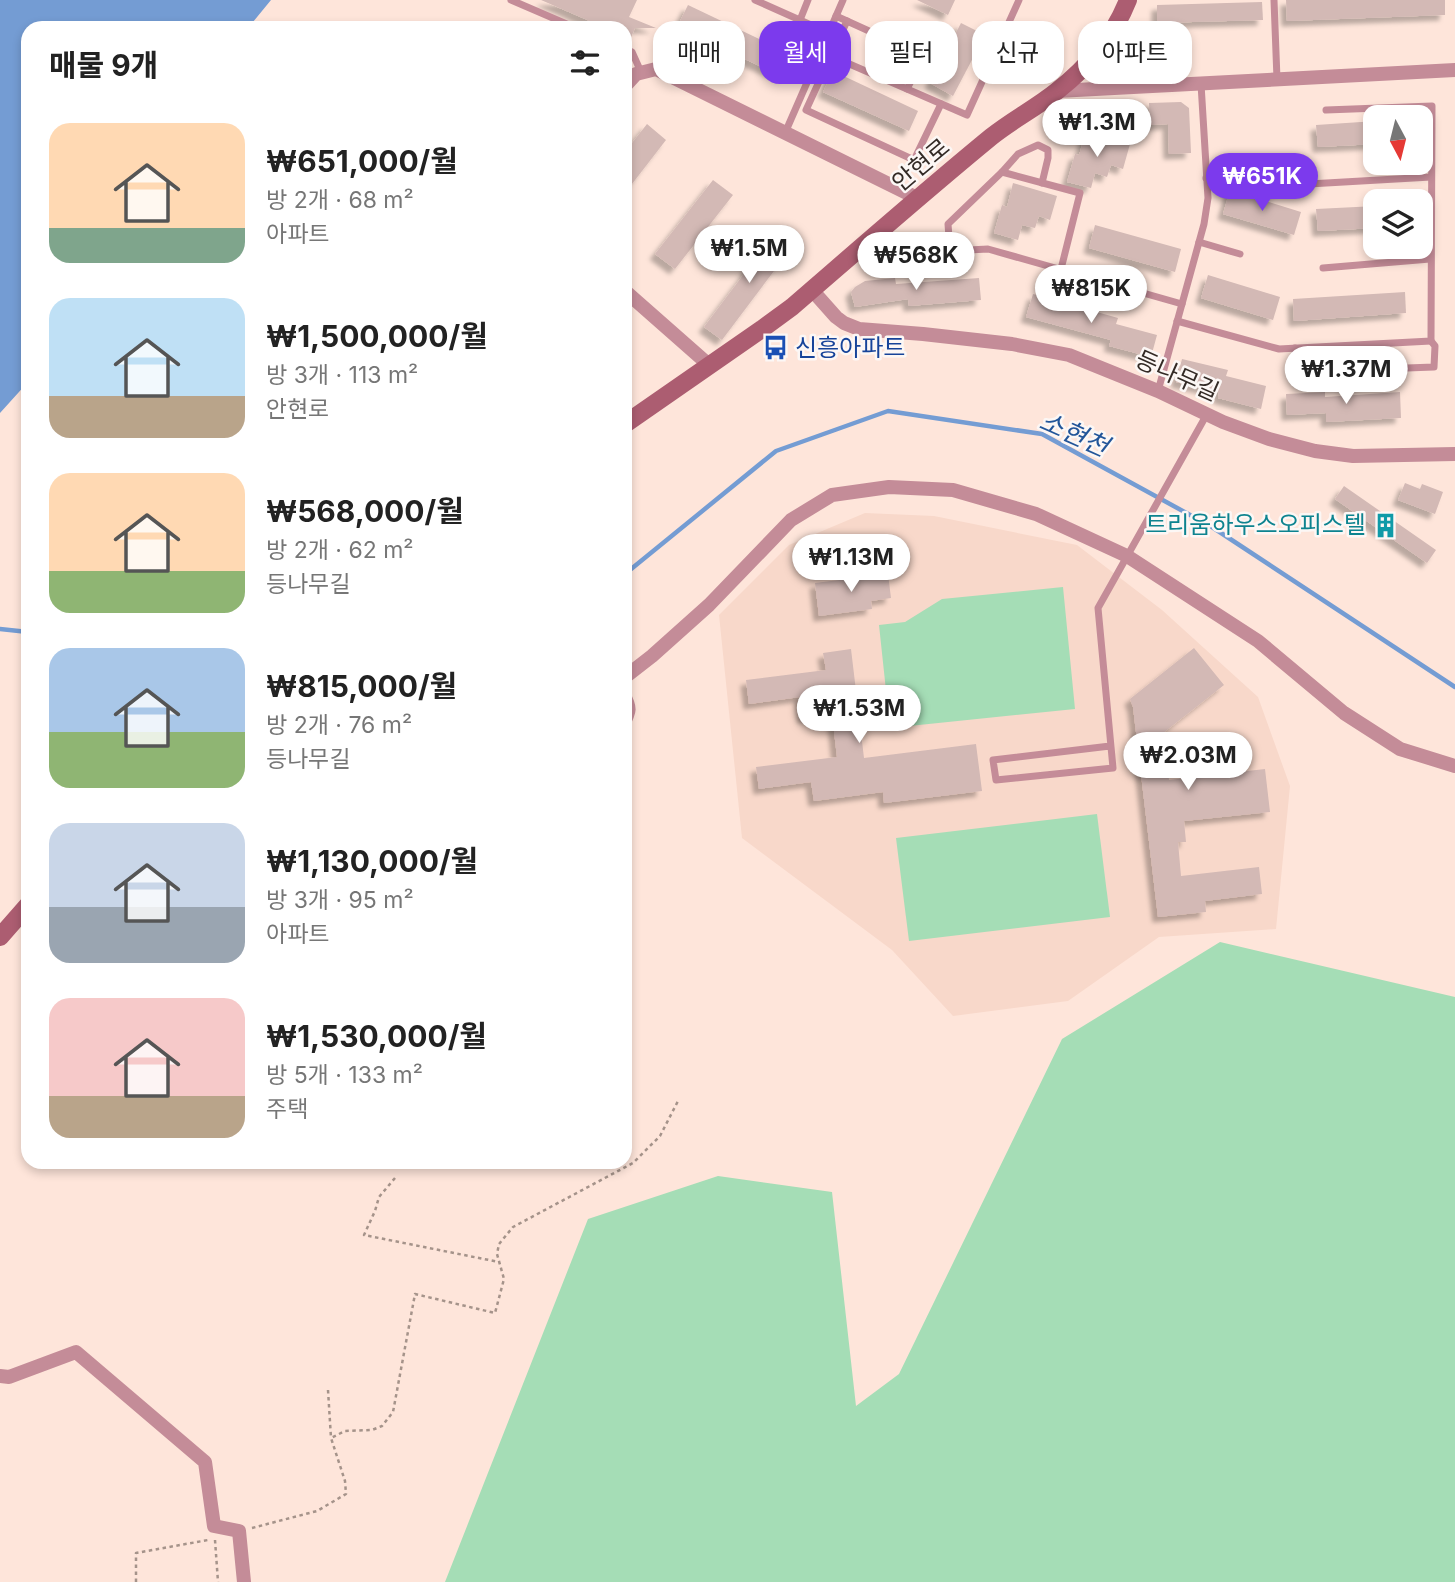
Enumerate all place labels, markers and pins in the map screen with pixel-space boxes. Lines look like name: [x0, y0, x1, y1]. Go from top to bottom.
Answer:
pin: ₩1.3M: [1048, 100, 1146, 159]
pin: ₩651K: [1213, 154, 1311, 213]
pin: ₩1.5M: [700, 226, 798, 285]
pin: ₩568K: [867, 232, 965, 292]
pin: ₩815K: [1042, 266, 1140, 325]
place label: 신흥아파트: [795, 333, 905, 362]
bus stop icon: 신흥아파트: [761, 334, 789, 362]
pin: ₩1.37M: [1289, 346, 1403, 406]
place label: 트리움하우스오피스텔: [1145, 510, 1366, 539]
building icon: 트리움하우스오피스텔: [1372, 511, 1400, 539]
pin: ₩1.13M: [794, 534, 908, 594]
pin: ₩1.53M: [802, 686, 916, 745]
pin: ₩2.03M: [1131, 732, 1245, 792]

